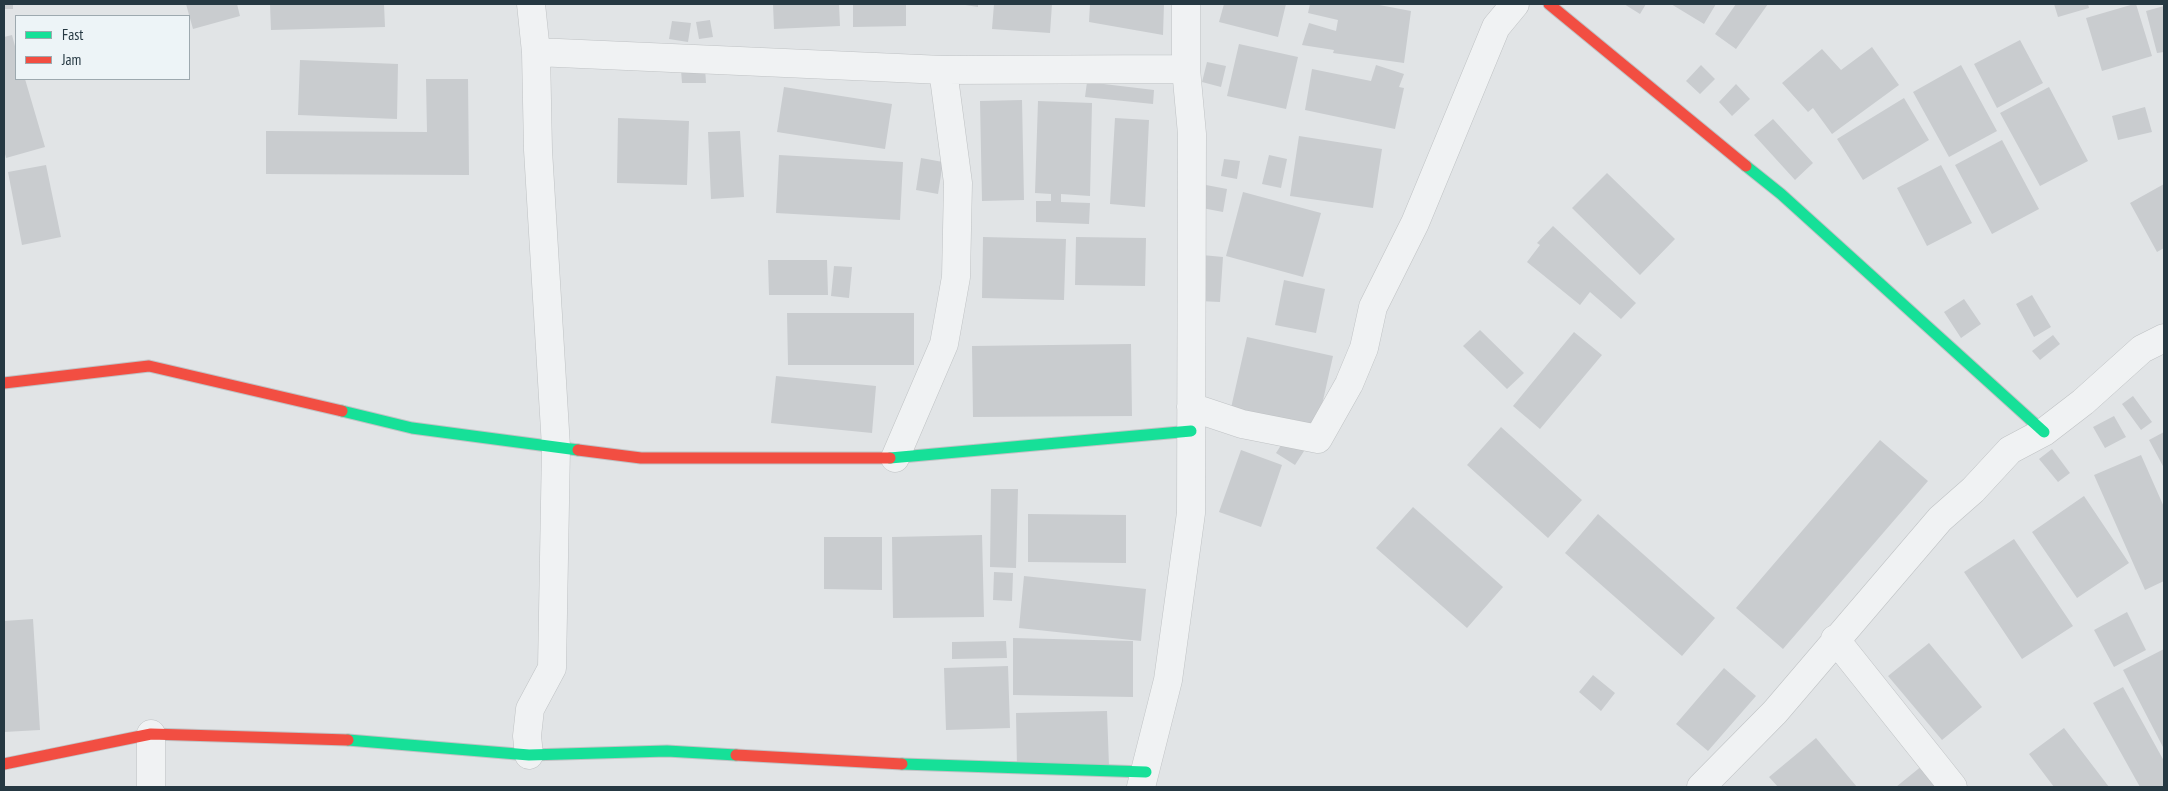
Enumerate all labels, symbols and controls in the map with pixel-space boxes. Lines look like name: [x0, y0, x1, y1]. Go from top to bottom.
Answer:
legend: [15, 15, 190, 80]
text: Fast: [62, 25, 83, 44]
text: Jam: [62, 50, 81, 69]

